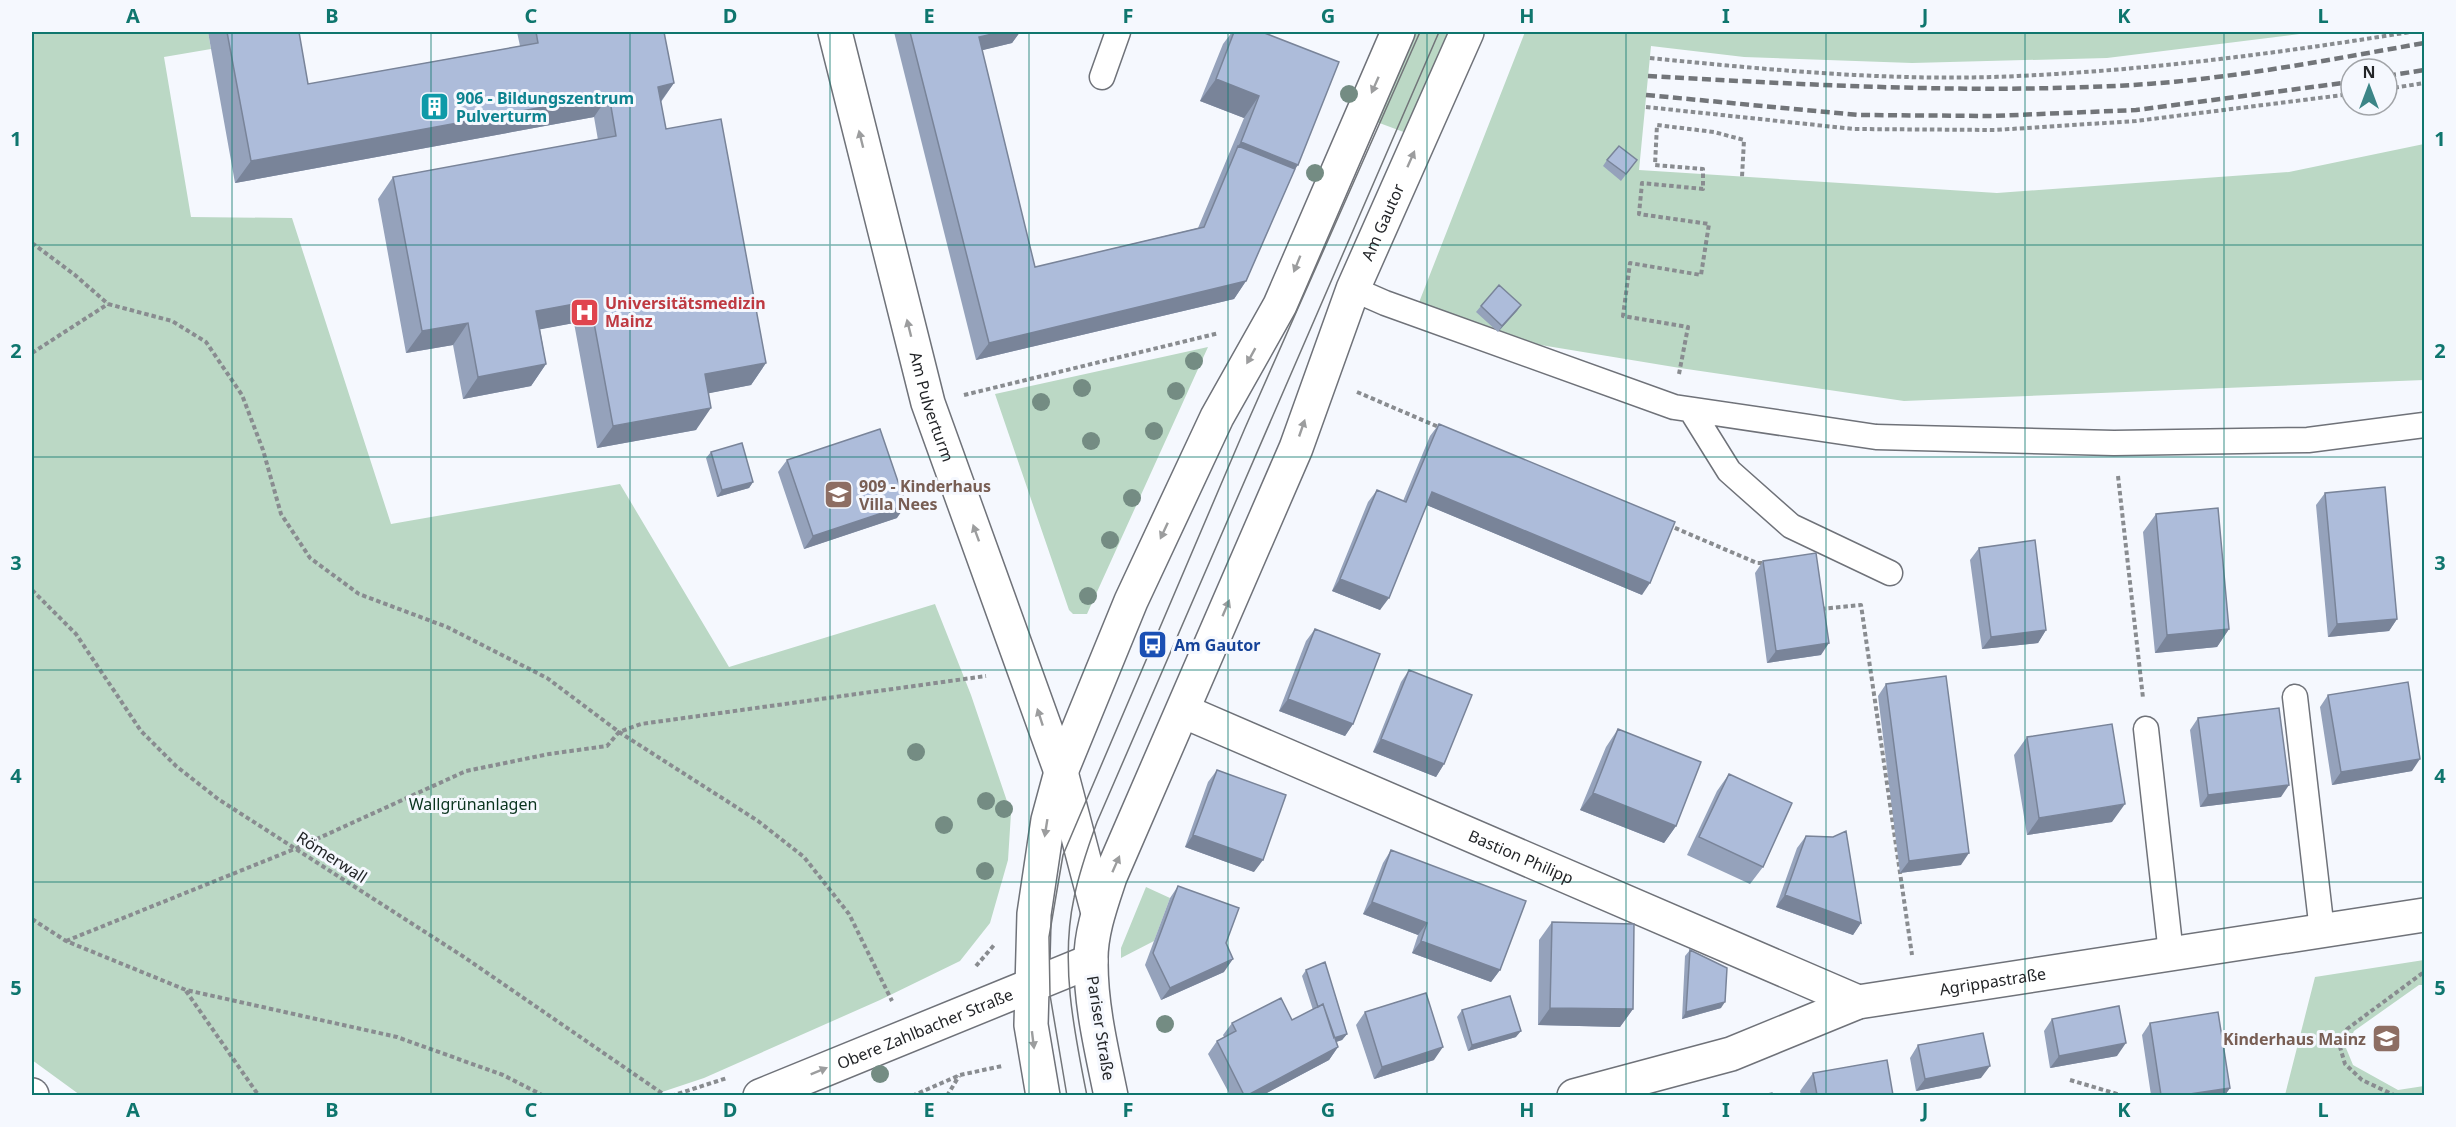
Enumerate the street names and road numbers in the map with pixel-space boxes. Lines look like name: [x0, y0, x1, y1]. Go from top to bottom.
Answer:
street label: Am Gautor: [1356, 180, 1410, 264]
street label: Am Pulverturm: [905, 349, 959, 465]
street label: Bastion Philipp: [1465, 824, 1577, 889]
street label: Römerwall: [292, 826, 372, 888]
street label: Agrippastraße: [1938, 962, 2047, 1000]
street label: Pariser Straße: [1082, 974, 1120, 1082]
street label: Obere Zahlbacher Straße: [834, 983, 1016, 1075]

